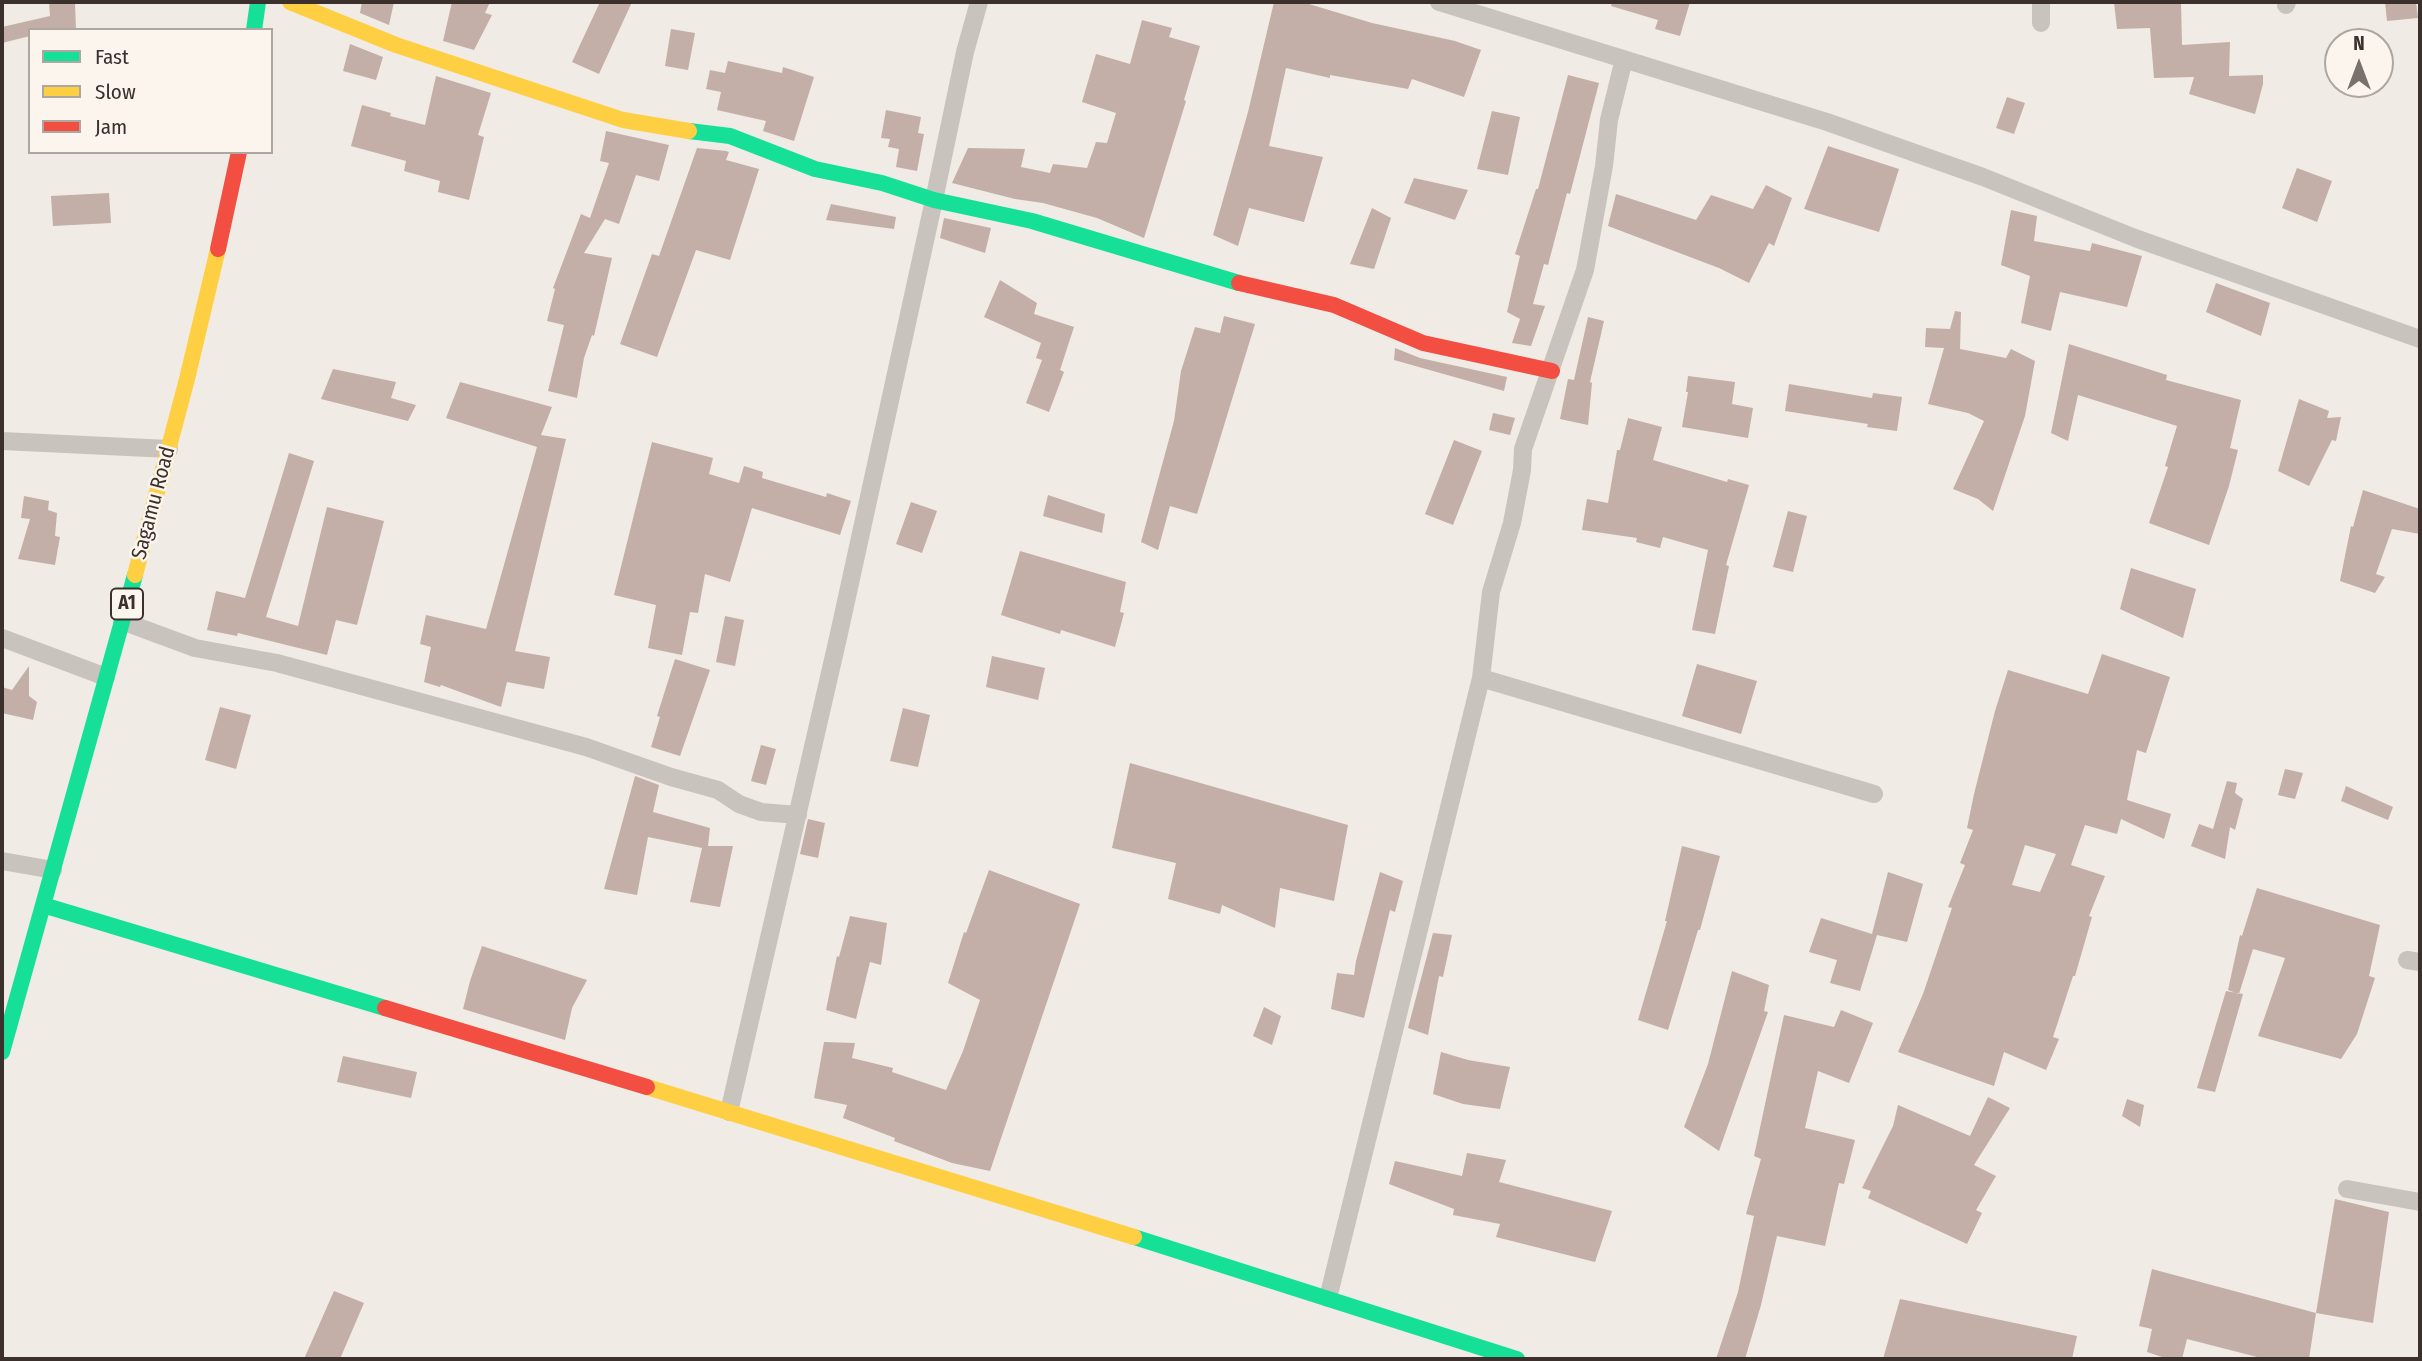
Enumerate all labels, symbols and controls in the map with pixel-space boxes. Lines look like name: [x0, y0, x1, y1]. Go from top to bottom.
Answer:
legend: [28, 28, 273, 154]
north arrow: [2324, 28, 2394, 98]
text: N: [2353, 32, 2365, 55]
text: Fast: [95, 44, 129, 70]
text: Slow: [95, 79, 136, 105]
text: Jam: [95, 114, 127, 140]
street label: Sagamu Road: [127, 444, 181, 562]
road number: A1: [111, 589, 143, 620]

